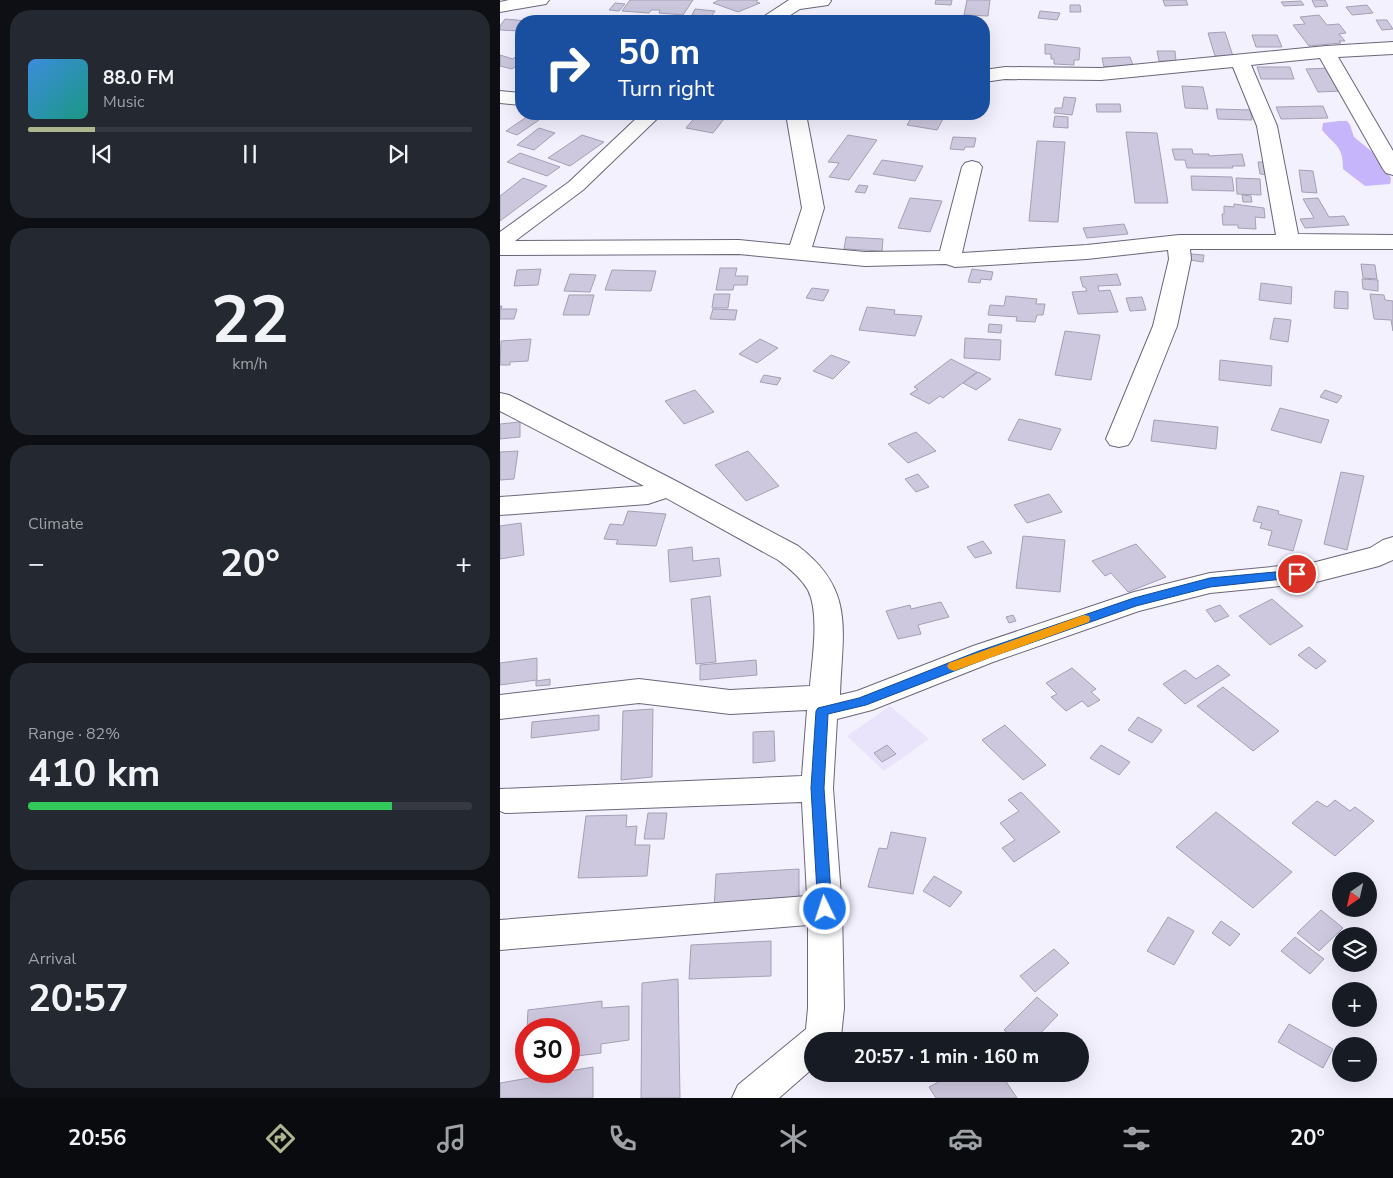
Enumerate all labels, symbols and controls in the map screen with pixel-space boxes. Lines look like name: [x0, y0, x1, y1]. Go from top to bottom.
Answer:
text: 50 m: [618, 29, 700, 76]
icon: right: [535, 35, 600, 100]
text: 88.0 FM: [103, 65, 174, 91]
text: Turn right: [618, 74, 714, 104]
text: Music: [103, 91, 144, 113]
icon: previous: [88, 140, 116, 168]
icon: pause: [236, 140, 264, 168]
icon: next: [384, 140, 412, 168]
text: 22: [211, 276, 289, 365]
text: km/h: [232, 353, 268, 375]
text: Climate: [28, 513, 83, 535]
text: 20°: [220, 538, 280, 589]
text: −: [28, 545, 45, 583]
text: +: [455, 545, 472, 583]
pin: [1276, 553, 1318, 595]
icon: arrive: [1283, 560, 1311, 588]
text: Range · 82%: [28, 723, 120, 745]
text: 410 km: [28, 748, 160, 799]
north arrow: [1332, 872, 1378, 918]
map controls: [1332, 872, 1377, 1082]
position arrow: [798, 882, 850, 934]
button: layers: [1332, 927, 1377, 972]
text: Arrival: [28, 948, 76, 970]
text: 20:57: [28, 973, 129, 1024]
button: +: [1332, 982, 1377, 1027]
speed limit sign: 30: [515, 1018, 580, 1083]
button: −: [1332, 1037, 1377, 1082]
text: 20:57 · 1 min · 160 m: [854, 1044, 1039, 1070]
icon: directions: [263, 1121, 298, 1156]
icon: music: [434, 1121, 469, 1156]
icon: phone: [605, 1121, 640, 1156]
icon: climate: [776, 1121, 811, 1156]
icon: car: [948, 1121, 983, 1156]
icon: filters: [1119, 1121, 1154, 1156]
text: 20:56: [68, 1123, 126, 1153]
text: 20°: [1290, 1123, 1325, 1153]

